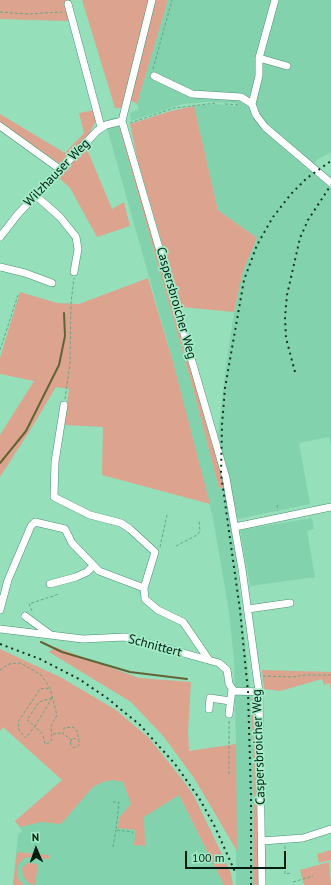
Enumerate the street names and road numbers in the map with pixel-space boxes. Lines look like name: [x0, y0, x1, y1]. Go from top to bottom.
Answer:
street label: Wilzhauser Weg: [21, 136, 93, 210]
street label: Caspersbroicher Weg: [153, 245, 199, 361]
street label: Schnittert: [126, 631, 184, 661]
street label: Caspersbroicher Weg: [249, 689, 269, 805]

